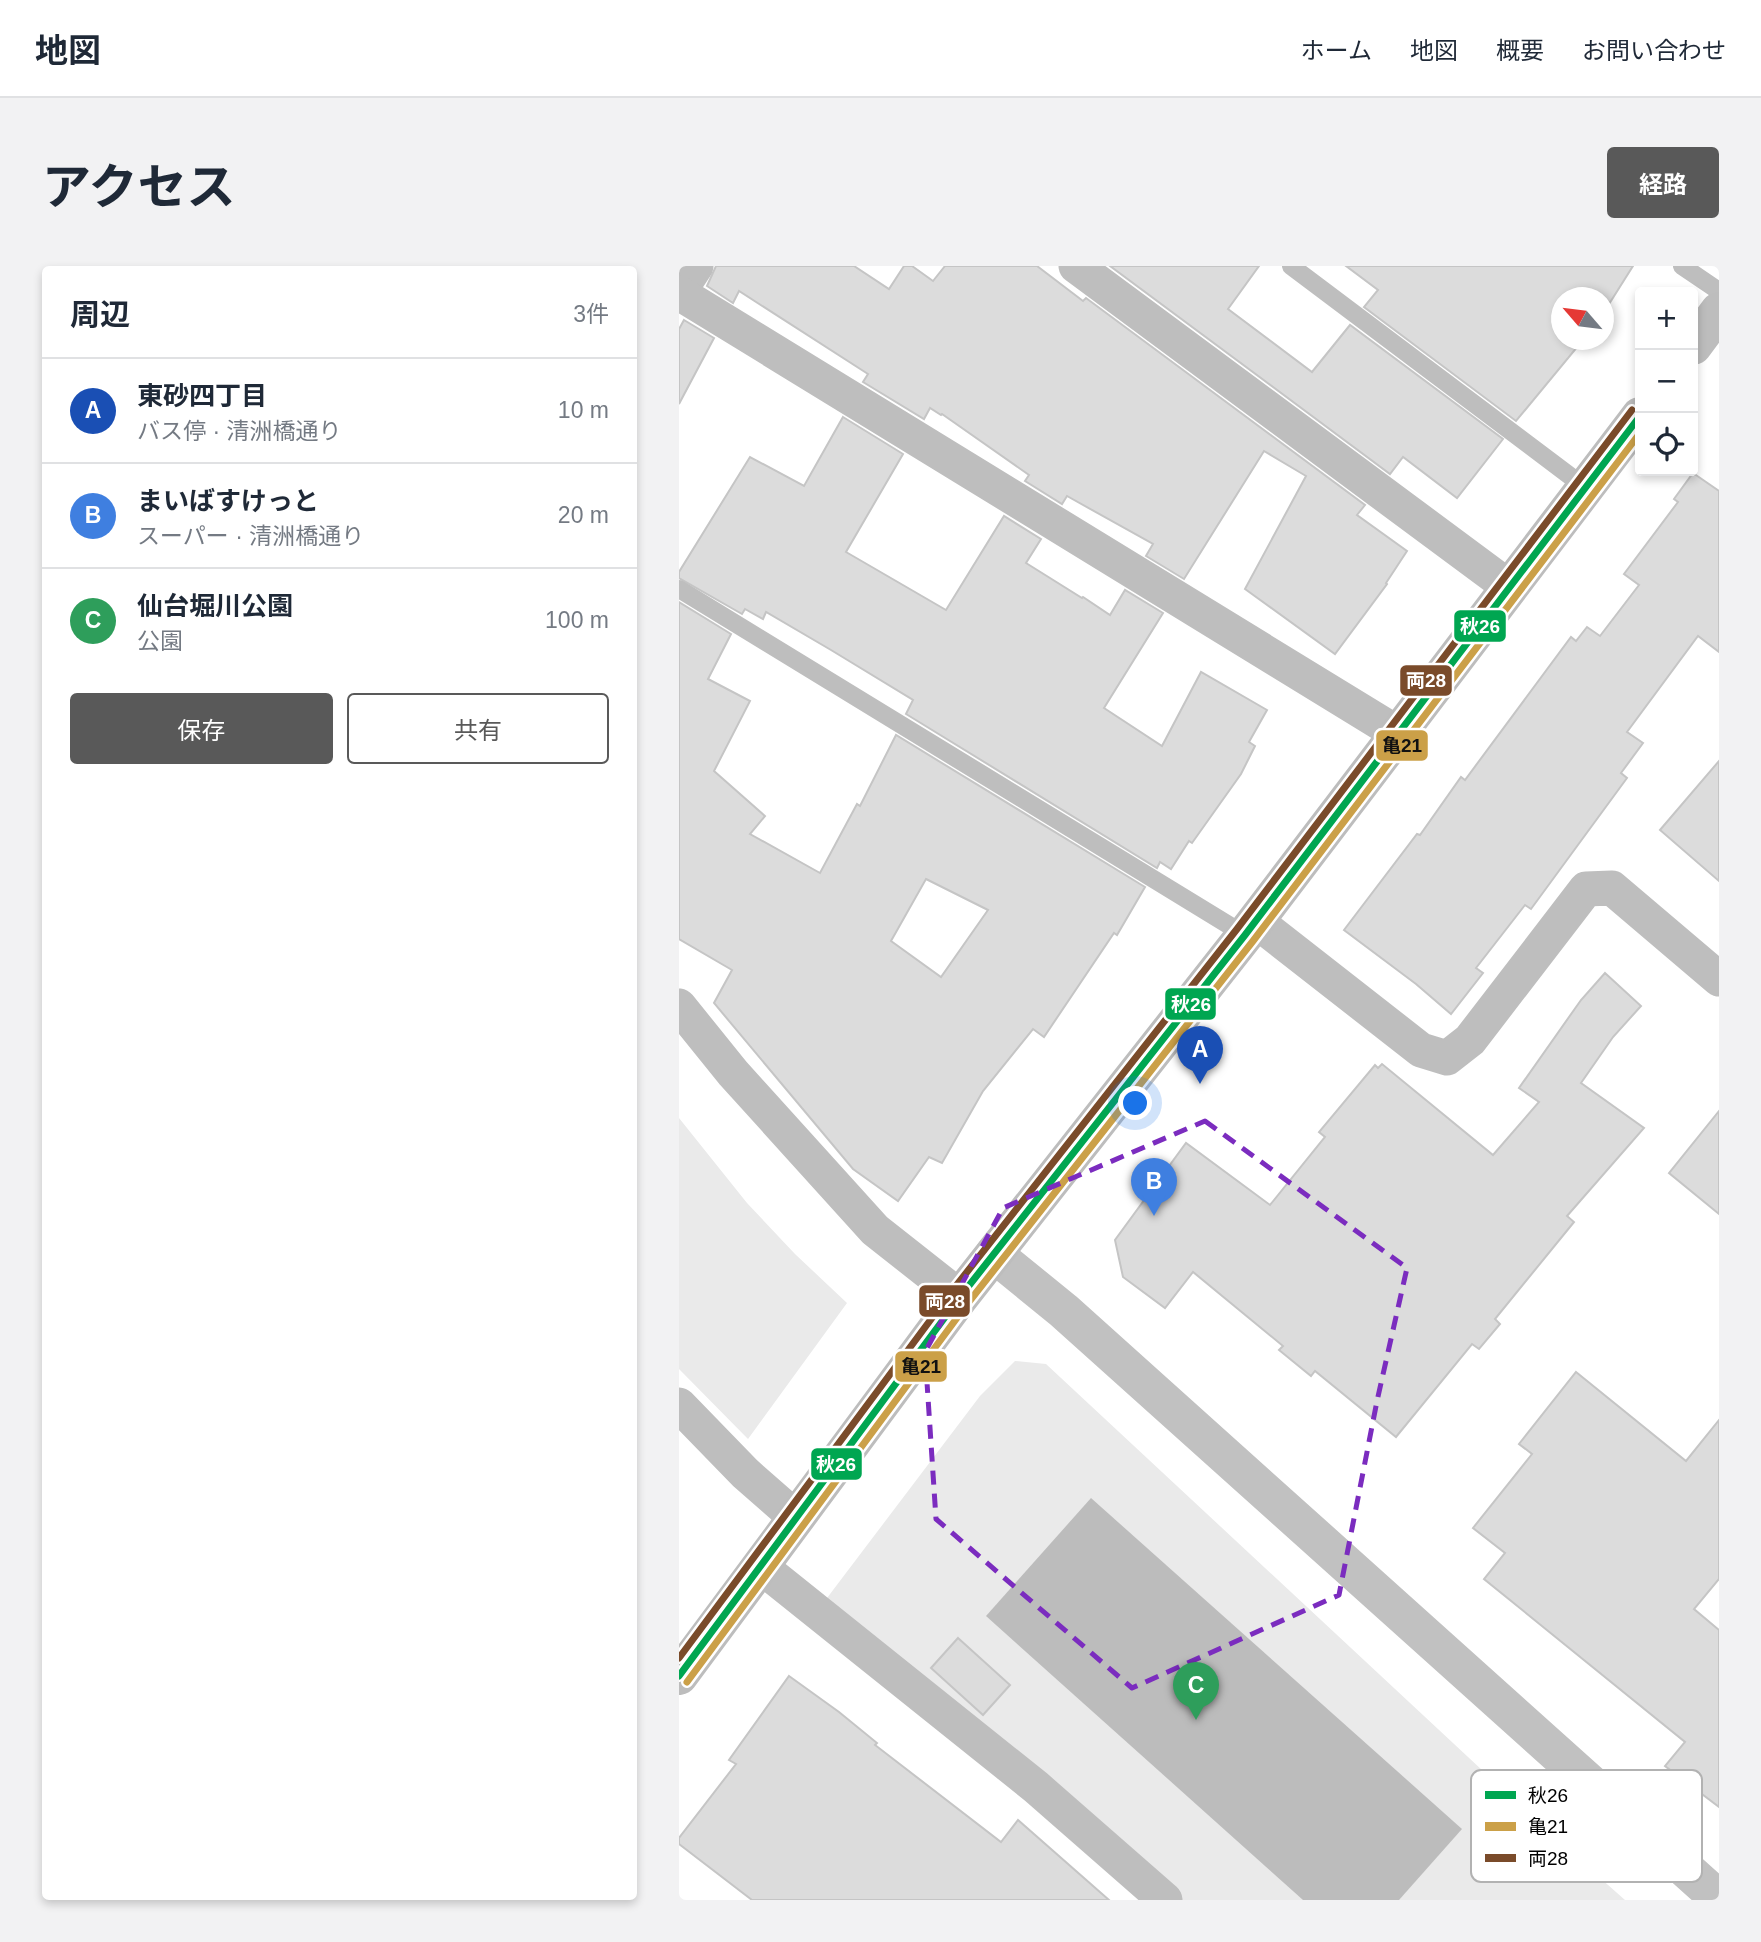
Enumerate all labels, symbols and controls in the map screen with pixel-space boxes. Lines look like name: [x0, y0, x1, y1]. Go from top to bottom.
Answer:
text: 地図: [35, 32, 101, 69]
text: ホーム: [1301, 37, 1372, 64]
text: 地図: [1410, 37, 1458, 64]
text: 概要: [1496, 37, 1544, 64]
text: お問い合わせ: [1582, 37, 1726, 64]
button: 経路: [1607, 147, 1719, 218]
text: アクセス: [42, 160, 236, 214]
north arrow: [1551, 287, 1614, 350]
map controls: [1635, 287, 1698, 476]
button: +: [1635, 287, 1698, 350]
text: 周辺: [70, 298, 130, 331]
text: 3件: [573, 301, 609, 327]
button: −: [1635, 350, 1698, 413]
text: 東砂四丁目: [137, 381, 267, 411]
text: A: [85, 397, 101, 423]
text: 10 m: [558, 397, 609, 423]
button: locate: [1635, 413, 1698, 476]
text: バス停 · 清洲橋通り: [137, 418, 341, 444]
text: まいばすけっと: [137, 486, 319, 516]
text: B: [85, 502, 101, 528]
text: 20 m: [558, 502, 609, 528]
text: スーパー · 清洲橋通り: [137, 523, 364, 549]
text: 仙台堀川公園: [137, 591, 293, 621]
text: C: [85, 607, 101, 633]
text: 100 m: [545, 607, 609, 633]
line badge: 秋26: [1453, 609, 1507, 643]
text: 秋26: [1460, 616, 1500, 637]
text: 公園: [137, 628, 183, 654]
line badge: 両28: [1399, 664, 1453, 697]
text: 両28: [1406, 670, 1446, 691]
button: 保存: [70, 693, 333, 764]
button: 共有: [347, 693, 609, 764]
line badge: 亀21: [1375, 729, 1429, 762]
text: 亀21: [1382, 735, 1422, 756]
line badge: 秋26: [1164, 987, 1217, 1021]
text: 秋26: [1171, 994, 1211, 1015]
pin: A: [1177, 1026, 1223, 1084]
your location: [1118, 1086, 1152, 1120]
pin: B: [1131, 1158, 1177, 1216]
line badge: 両28: [918, 1284, 971, 1318]
text: 両28: [925, 1291, 965, 1312]
line badge: 亀21: [894, 1350, 948, 1383]
text: 亀21: [901, 1356, 941, 1377]
line badge: 秋26: [810, 1447, 863, 1481]
text: 秋26: [816, 1454, 856, 1475]
pin: C: [1173, 1662, 1219, 1720]
legend: [1471, 1770, 1702, 1882]
text: 秋26: [1528, 1785, 1568, 1806]
text: 亀21: [1528, 1816, 1568, 1837]
text: 両28: [1528, 1848, 1568, 1869]

